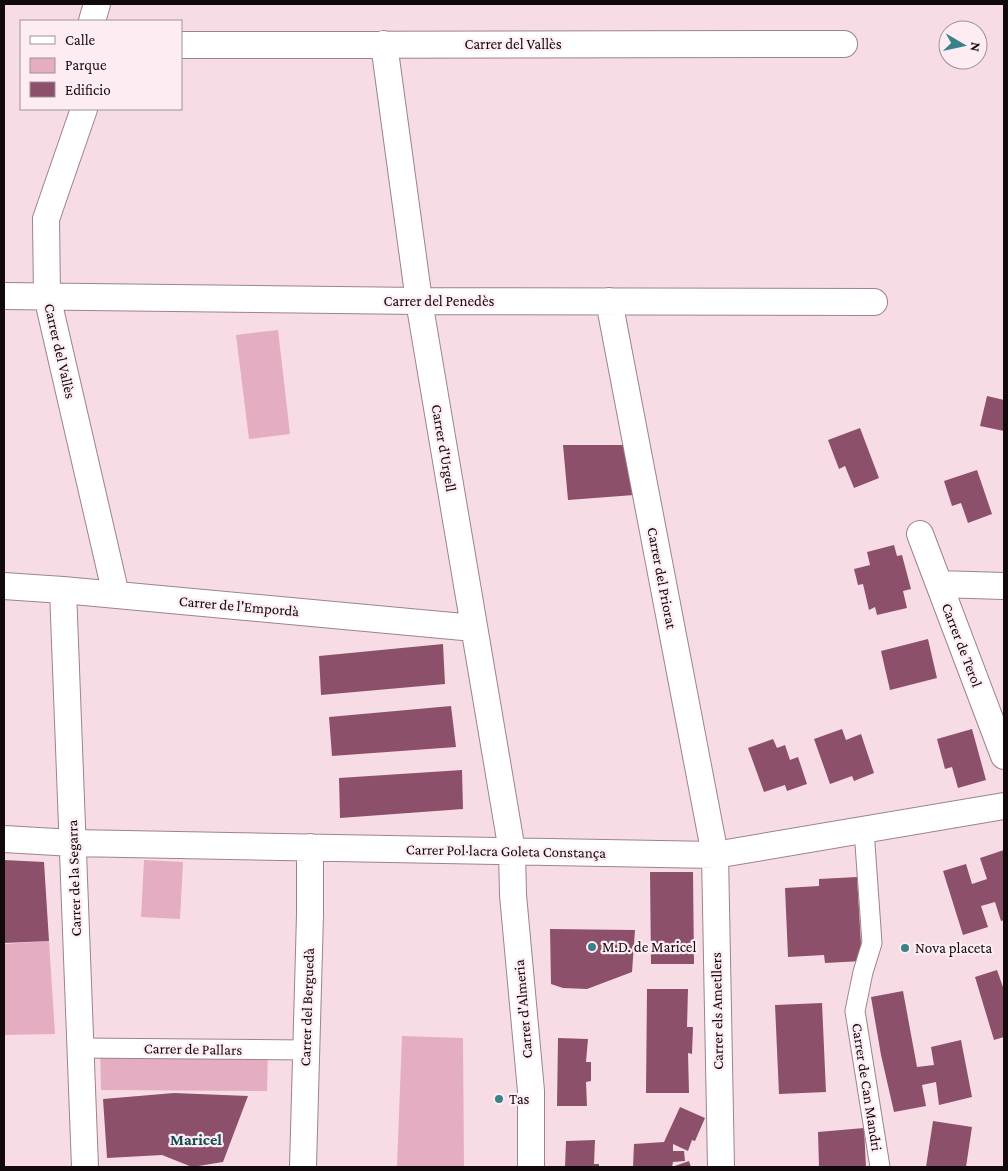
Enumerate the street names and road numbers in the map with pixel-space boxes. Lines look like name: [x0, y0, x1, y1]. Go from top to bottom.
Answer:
street label: Carrer del Vallès: [464, 36, 562, 52]
street label: Carrer del Penedès: [384, 293, 495, 309]
street label: Carrer del Vallès: [41, 302, 79, 400]
street label: Carrer d'Urgell: [427, 403, 460, 493]
street label: Carrer del Priorat: [644, 526, 680, 631]
street label: Carrer de l'Empordà: [178, 593, 300, 620]
street label: Carrer de Terol: [939, 601, 985, 689]
street label: Carrer de la Segarra: [64, 819, 85, 937]
street label: Carrer Pol·lacra Goleta Constança: [406, 841, 606, 862]
street label: Carrer del Berguedà: [297, 947, 318, 1067]
street label: Carrer els Ametllers: [708, 952, 726, 1070]
street label: Carrer d'Almeria: [511, 959, 535, 1059]
street label: Carrer de Can Mandri: [849, 1022, 885, 1152]
street label: Carrer de Pallars: [144, 1040, 242, 1058]

